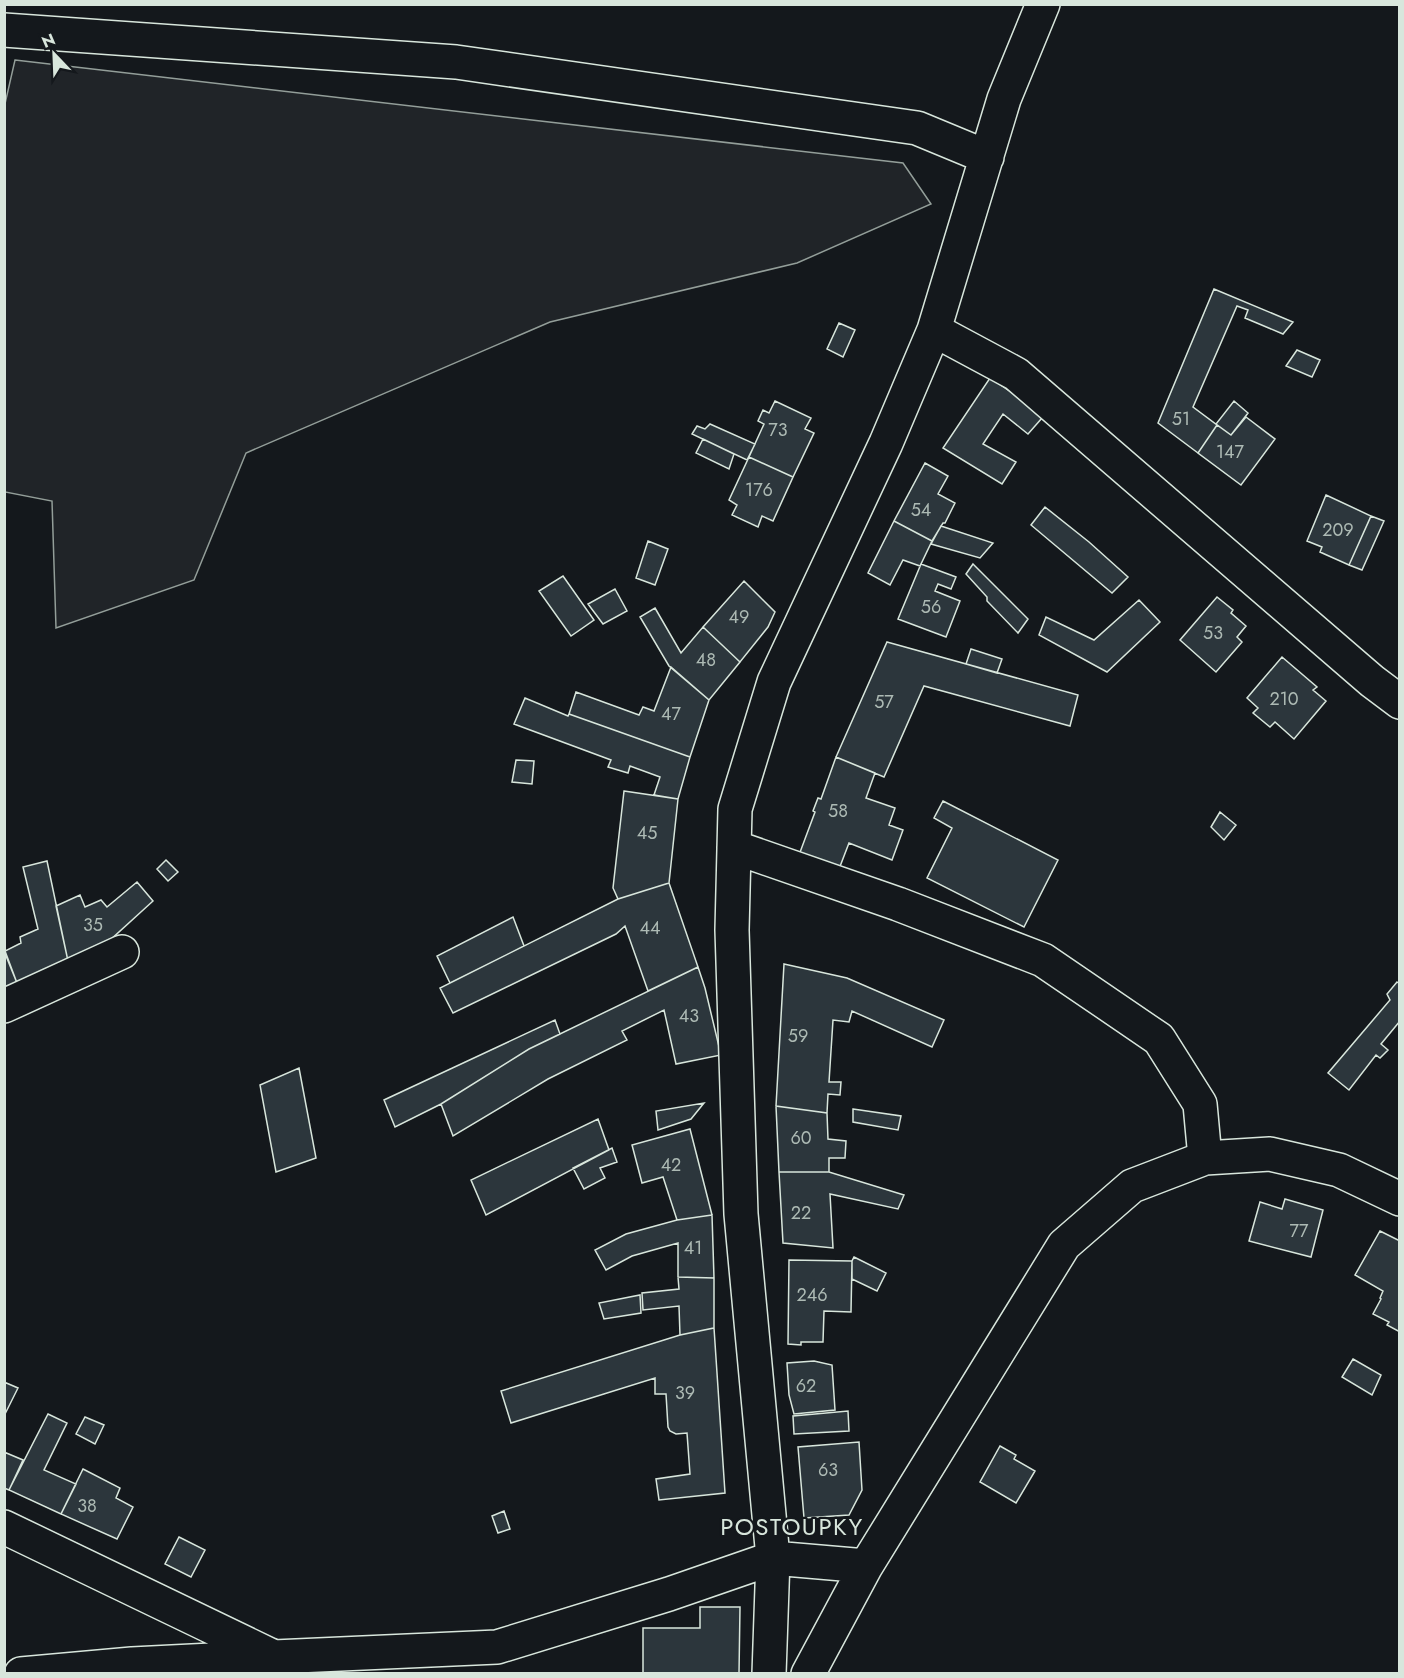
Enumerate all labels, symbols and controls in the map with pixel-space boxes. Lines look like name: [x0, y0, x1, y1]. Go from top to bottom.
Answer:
north arrow: [24, 24, 84, 84]
text: N: [38, 28, 59, 54]
house number: 51: [1172, 406, 1190, 432]
house number: 73: [768, 417, 788, 443]
house number: 147: [1216, 439, 1245, 465]
house number: 176: [745, 477, 773, 503]
house number: 54: [911, 497, 931, 523]
house number: 209: [1322, 517, 1354, 543]
house number: 56: [921, 594, 941, 620]
house number: 49: [729, 604, 749, 630]
house number: 53: [1203, 620, 1223, 646]
house number: 48: [696, 647, 716, 673]
house number: 210: [1269, 686, 1299, 712]
house number: 57: [874, 689, 894, 715]
house number: 47: [661, 701, 682, 727]
house number: 58: [828, 798, 848, 824]
house number: 45: [637, 820, 657, 846]
house number: 35: [83, 912, 103, 938]
house number: 44: [640, 915, 661, 941]
house number: 43: [679, 1003, 699, 1029]
house number: 59: [788, 1023, 808, 1049]
house number: 60: [790, 1125, 812, 1151]
house number: 42: [661, 1152, 681, 1178]
house number: 22: [791, 1200, 811, 1226]
house number: 77: [1290, 1218, 1309, 1244]
house number: 41: [684, 1235, 702, 1261]
house number: 246: [796, 1282, 828, 1308]
house number: 62: [796, 1373, 816, 1399]
house number: 39: [675, 1380, 695, 1406]
house number: 63: [818, 1457, 838, 1483]
house number: 38: [77, 1493, 97, 1519]
district label: POSTOUPKY: [720, 1509, 864, 1544]

